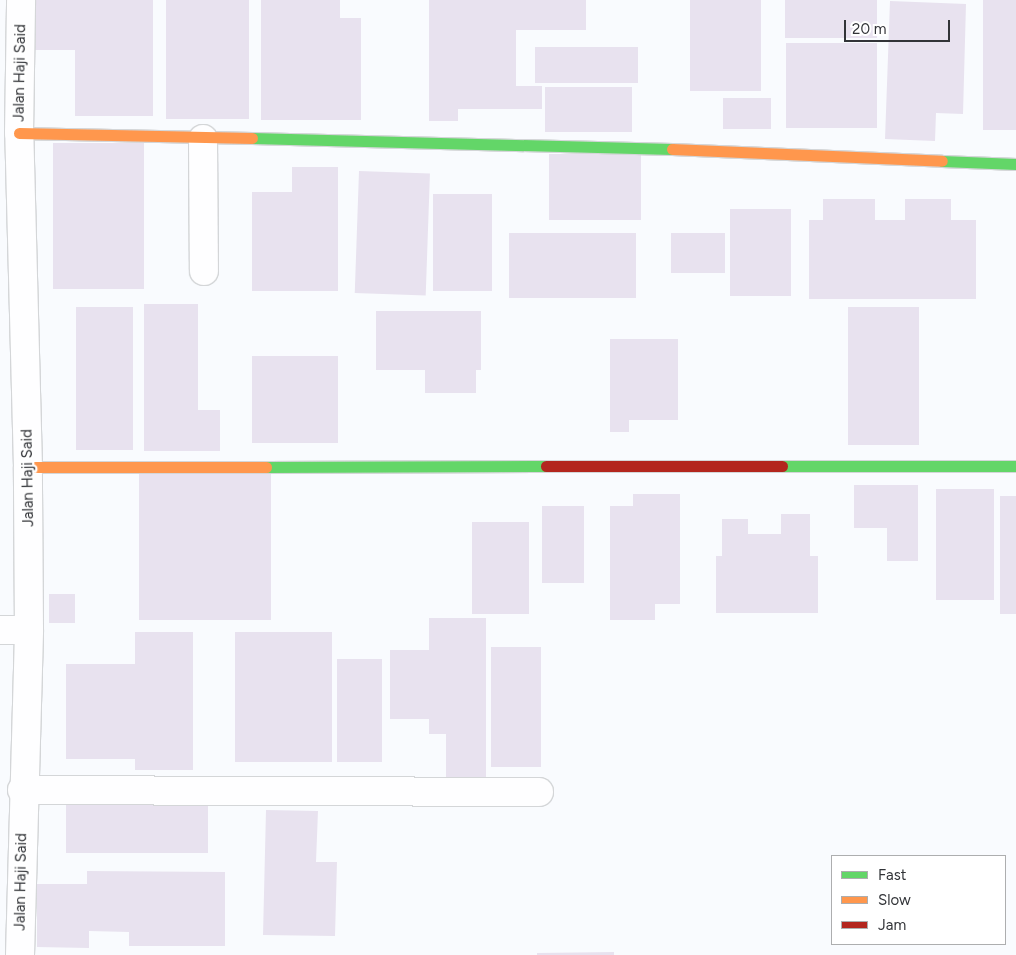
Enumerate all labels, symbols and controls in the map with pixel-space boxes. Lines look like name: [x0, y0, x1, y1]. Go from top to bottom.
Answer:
scale bar: [846, 10, 952, 42]
text: 20 m: [852, 20, 886, 38]
street label: Jalan Haji Said: [10, 24, 30, 122]
street label: Jalan Haji Said: [18, 429, 38, 527]
street label: Jalan Haji Said: [11, 833, 31, 931]
legend: [831, 855, 1006, 945]
text: Fast: [878, 866, 906, 884]
text: Slow: [878, 891, 911, 909]
text: Jam: [878, 916, 906, 934]

